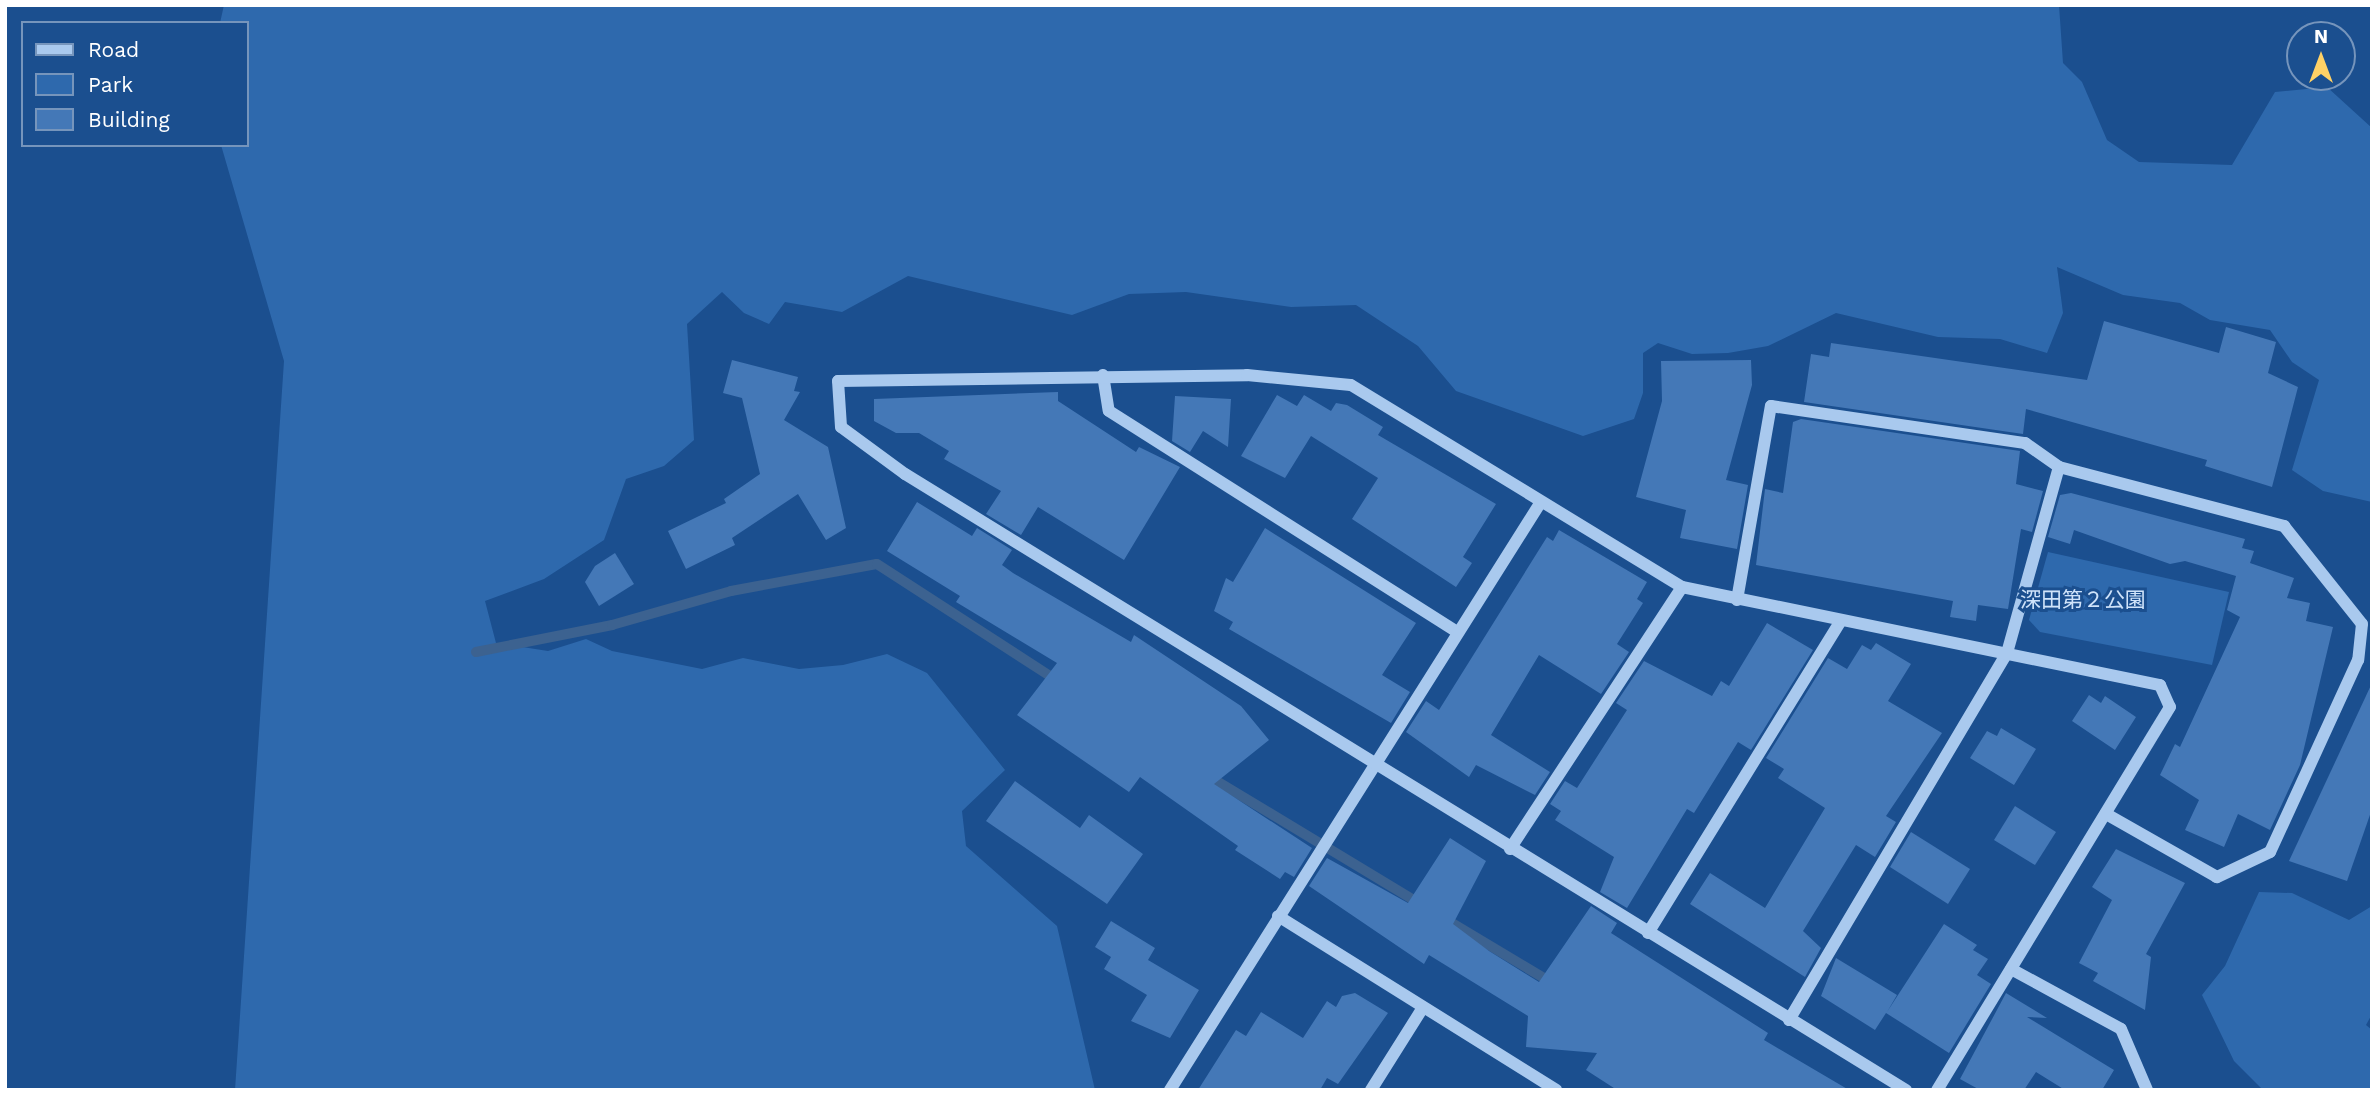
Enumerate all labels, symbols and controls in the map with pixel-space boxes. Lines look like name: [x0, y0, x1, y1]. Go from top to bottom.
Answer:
legend: [21, 21, 248, 147]
north arrow: [2286, 21, 2356, 91]
text: N: [2314, 25, 2328, 48]
text: Road: [88, 37, 139, 62]
text: Park: [88, 72, 133, 97]
text: Building: [88, 107, 170, 132]
park label: 深田第２公園: [2020, 587, 2146, 613]

